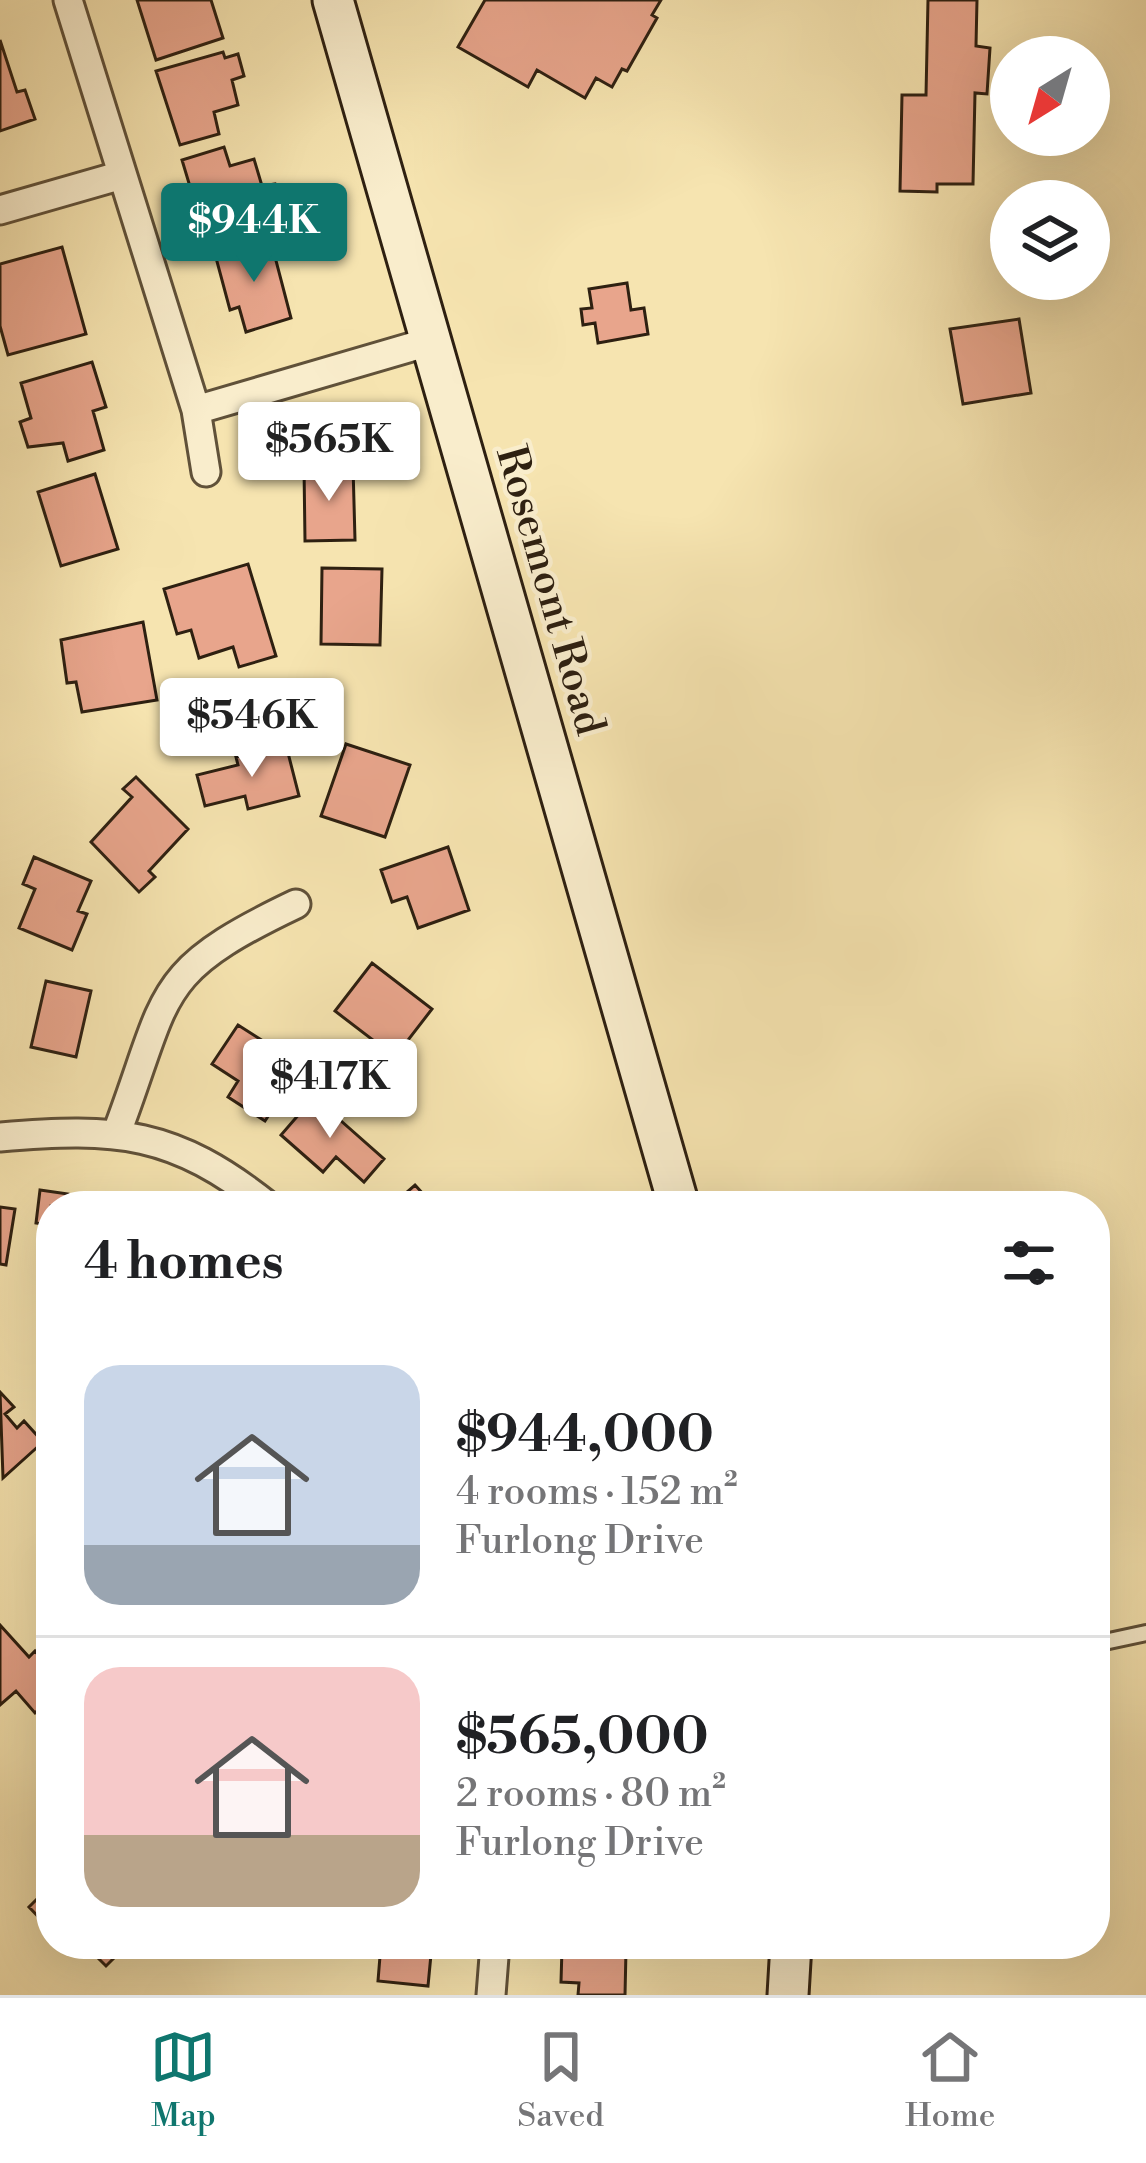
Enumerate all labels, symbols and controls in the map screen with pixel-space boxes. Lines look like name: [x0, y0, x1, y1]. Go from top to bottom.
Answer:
north arrow: [990, 36, 1110, 156]
map controls: [990, 36, 1110, 300]
button: layers: [990, 180, 1110, 300]
pin: $944K: [170, 183, 338, 285]
text: $944K: [188, 197, 320, 246]
pin: $565K: [245, 402, 413, 504]
text: $565K: [265, 416, 393, 465]
street label: Rosemont Road: [483, 440, 616, 741]
pin: $546K: [168, 678, 336, 780]
text: $546K: [187, 692, 317, 741]
pin: $417K: [246, 1039, 414, 1141]
text: $417K: [270, 1053, 390, 1102]
icon: filters: [996, 1230, 1062, 1296]
text: 4 homes: [84, 1231, 284, 1295]
text: $944,000: [456, 1404, 714, 1468]
icon: home: [180, 1413, 324, 1557]
text: 4 rooms · 152 m²: [456, 1468, 738, 1517]
text: Furlong Drive: [456, 1517, 704, 1566]
text: $565,000: [456, 1706, 709, 1770]
icon: home: [180, 1715, 324, 1859]
text: 2 rooms · 80 m²: [456, 1770, 726, 1819]
text: Furlong Drive: [456, 1819, 704, 1868]
tab: Map: [150, 2024, 216, 2137]
tab: Saved: [517, 2024, 604, 2137]
tab: Home: [905, 2024, 996, 2137]

